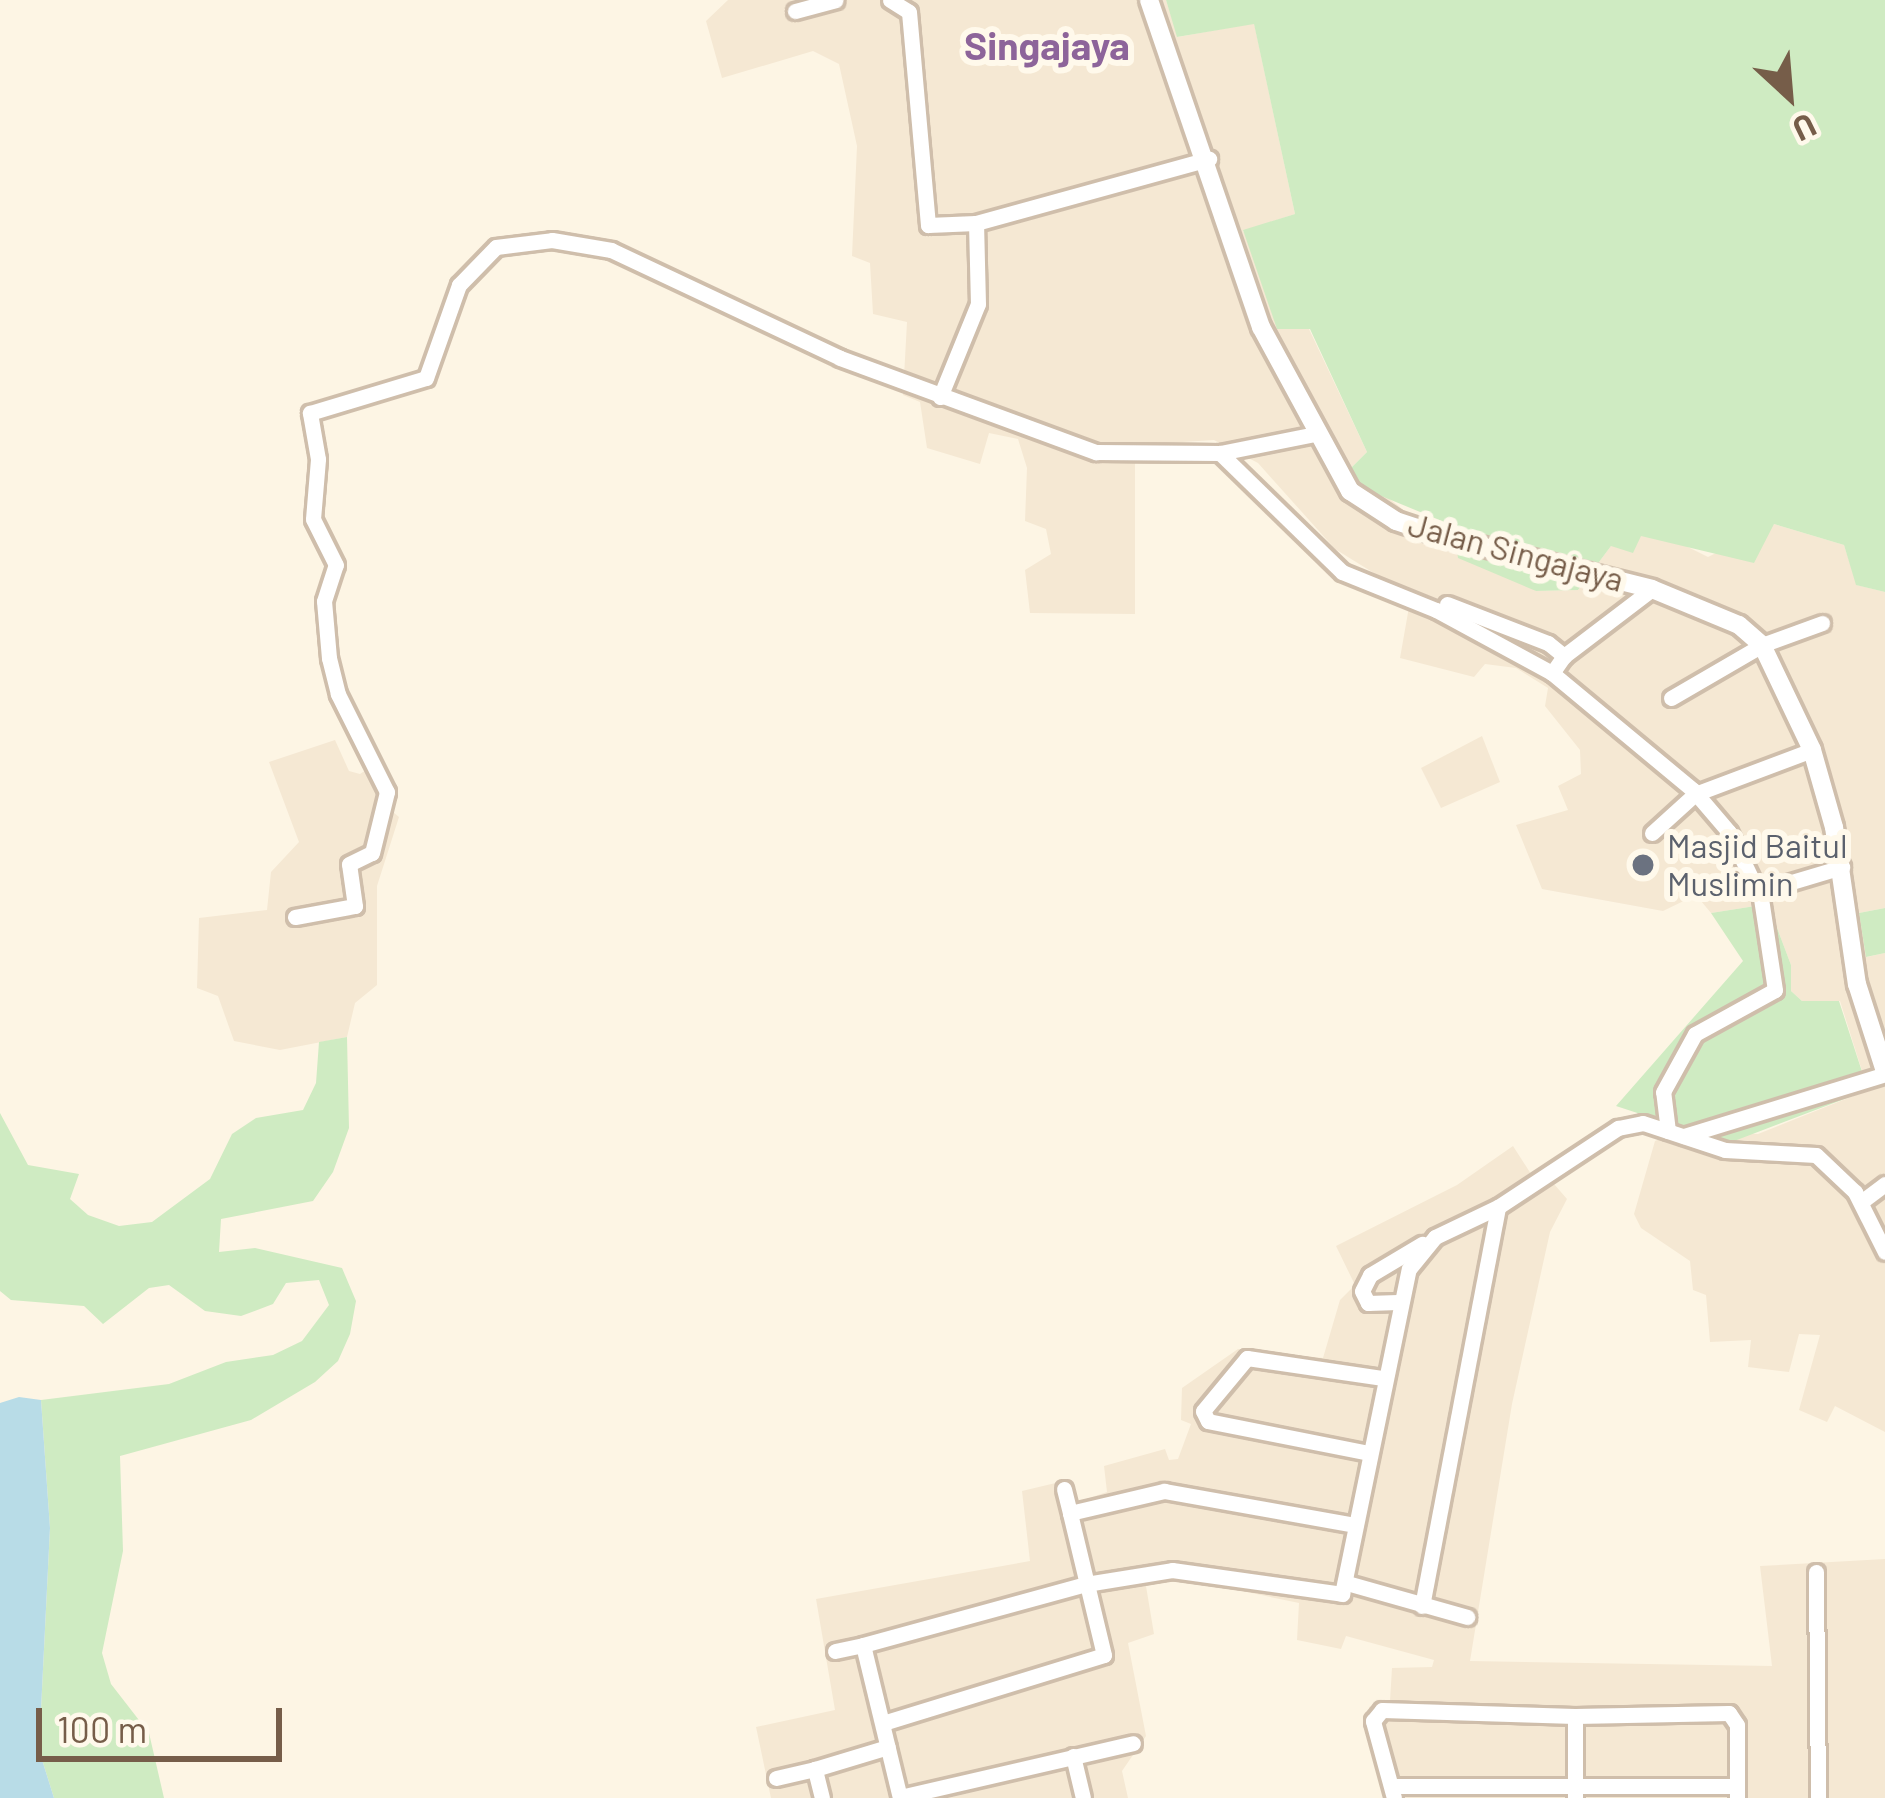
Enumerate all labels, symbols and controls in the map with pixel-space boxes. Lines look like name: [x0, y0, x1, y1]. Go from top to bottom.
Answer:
district label: Singajaya: [964, 22, 1130, 68]
north arrow: [1729, 36, 1849, 156]
text: U: [1787, 106, 1823, 151]
street label: Jalan Singajaya: [1404, 504, 1628, 600]
place label: Masjid Baitul Muslimin: [1667, 826, 1848, 904]
marker: Masjid Baitul Muslimin: [1630, 852, 1656, 878]
scale bar: [42, 1684, 288, 1758]
text: 100 m: [57, 1707, 147, 1750]

